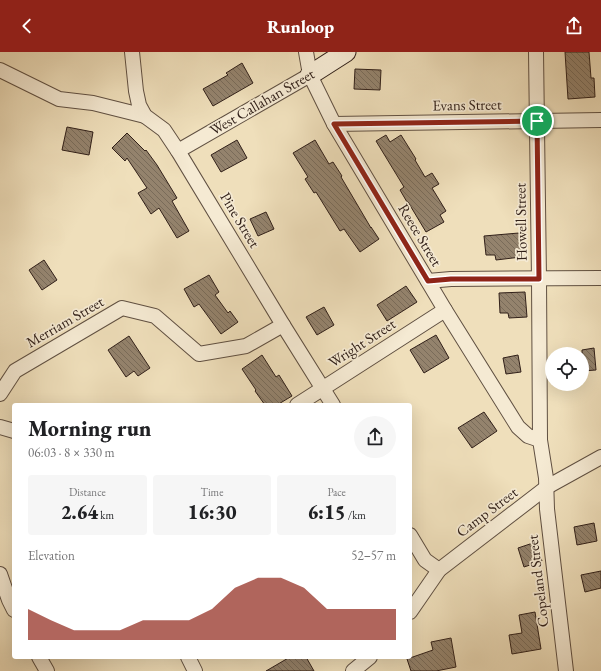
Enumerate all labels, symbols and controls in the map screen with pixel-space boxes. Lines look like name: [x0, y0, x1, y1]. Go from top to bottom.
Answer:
icon: back: [16, 15, 38, 37]
text: Runloop: [267, 15, 334, 38]
icon: share: [563, 15, 585, 37]
street label: West Callahan Street: [206, 64, 318, 139]
street label: Evans Street: [432, 94, 502, 115]
pin: [520, 104, 554, 138]
icon: arrive: [526, 110, 548, 132]
street label: Howell Street: [510, 182, 531, 261]
street label: Pine Street: [216, 188, 265, 251]
street label: Reece Street: [394, 200, 447, 270]
street label: Merriam Street: [23, 292, 107, 351]
street label: Wright Street: [325, 314, 399, 371]
map controls: [545, 347, 589, 391]
button: locate: [545, 347, 589, 391]
text: Morning run: [28, 414, 152, 443]
button: share: [354, 416, 396, 458]
text: 06:03 · 8 × 330 m: [28, 444, 115, 461]
street label: Camp Street: [452, 482, 521, 541]
text: Distance: [69, 485, 106, 499]
text: Time: [201, 485, 223, 499]
text: Pace: [327, 485, 346, 499]
text: 2.64: [61, 499, 98, 525]
text: 16:30: [188, 499, 236, 525]
text: 6:15: [307, 499, 346, 525]
text: km: [98, 508, 114, 522]
text: /km: [346, 508, 366, 522]
street label: Copeland Street: [522, 534, 553, 628]
text: Elevation: [28, 547, 75, 564]
text: 52–57 m: [351, 547, 396, 564]

